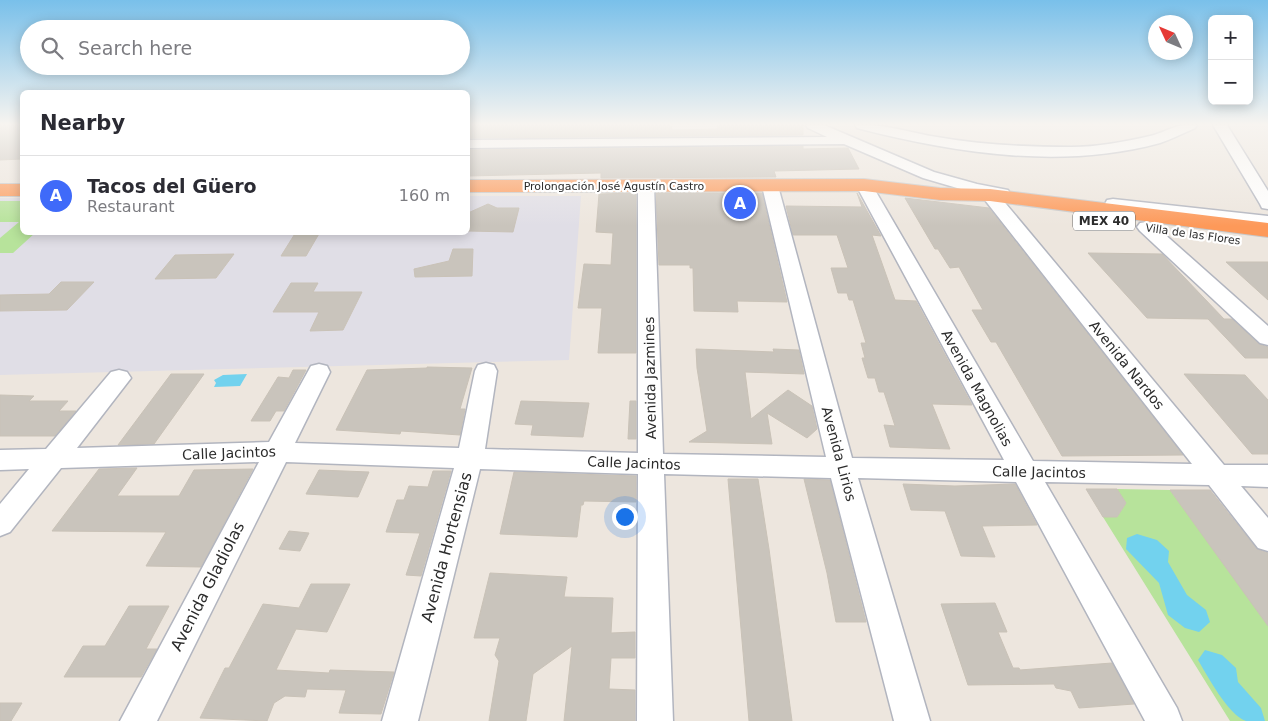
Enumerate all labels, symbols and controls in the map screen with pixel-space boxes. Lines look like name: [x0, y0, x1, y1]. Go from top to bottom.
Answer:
north arrow: [1148, 15, 1193, 60]
map controls: [1208, 15, 1253, 105]
button: +: [1208, 15, 1253, 60]
search box: [20, 20, 470, 75]
icon: search: [38, 34, 66, 62]
text: Search here: [78, 37, 192, 59]
button: −: [1208, 60, 1253, 105]
text: Nearby: [40, 111, 125, 135]
text: Tacos del Güero: [87, 175, 257, 197]
street label: Prolongación José Agustín Castro: [524, 180, 705, 193]
pin: A: [724, 184, 756, 222]
text: A: [50, 186, 62, 205]
text: 160 m: [399, 186, 450, 205]
text: Restaurant: [87, 197, 175, 216]
road number: MEX 40: [1073, 212, 1135, 230]
street label: Villa de las Flores: [1145, 221, 1242, 248]
street label: Avenida Jazmines: [641, 317, 659, 439]
street label: Avenida Nardos: [1086, 317, 1168, 413]
street label: Avenida Magnolias: [938, 327, 1016, 449]
street label: Avenida Lirios: [819, 405, 859, 503]
street label: Calle Jacintos: [182, 443, 276, 463]
street label: Calle Jacintos: [587, 453, 681, 473]
street label: Calle Jacintos: [992, 463, 1086, 481]
street label: Avenida Hortensias: [417, 470, 476, 624]
your location: [612, 504, 638, 530]
street label: Avenida Gladiolas: [167, 518, 248, 654]

